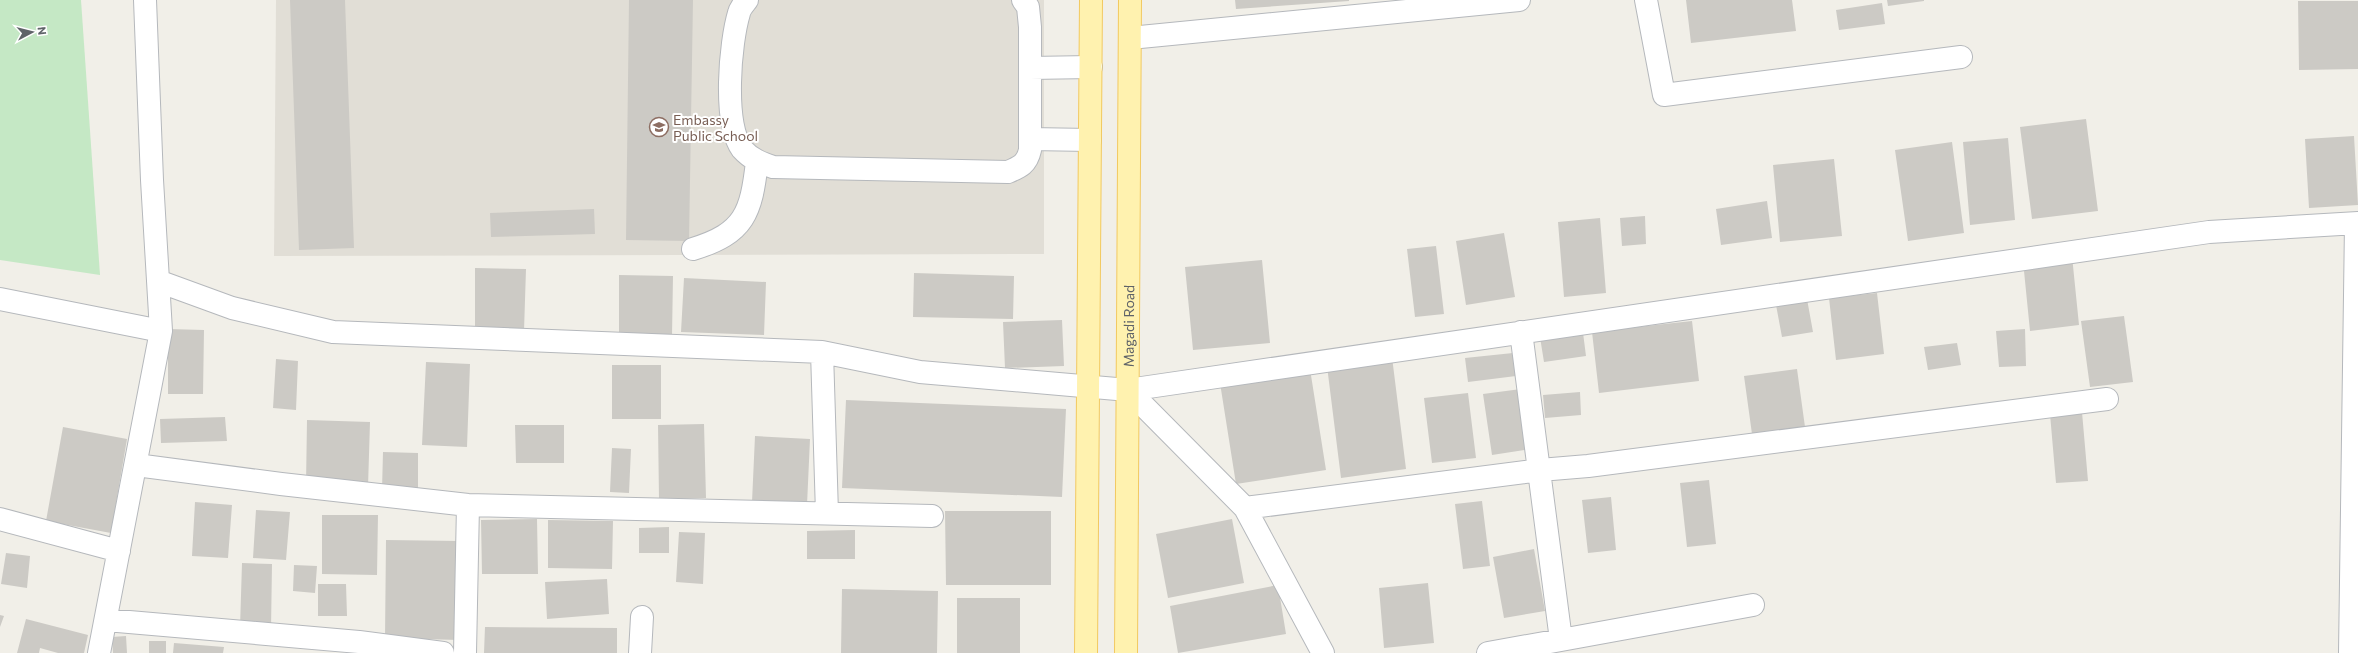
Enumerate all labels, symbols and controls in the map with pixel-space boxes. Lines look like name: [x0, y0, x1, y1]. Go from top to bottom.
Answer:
north arrow: [12, 12, 52, 52]
text: N: [35, 26, 49, 36]
place label: Embassy Public School: [673, 111, 758, 144]
school or university icon: Embassy Public School: [648, 116, 670, 138]
street label: Magadi Road: [1119, 285, 1137, 367]

